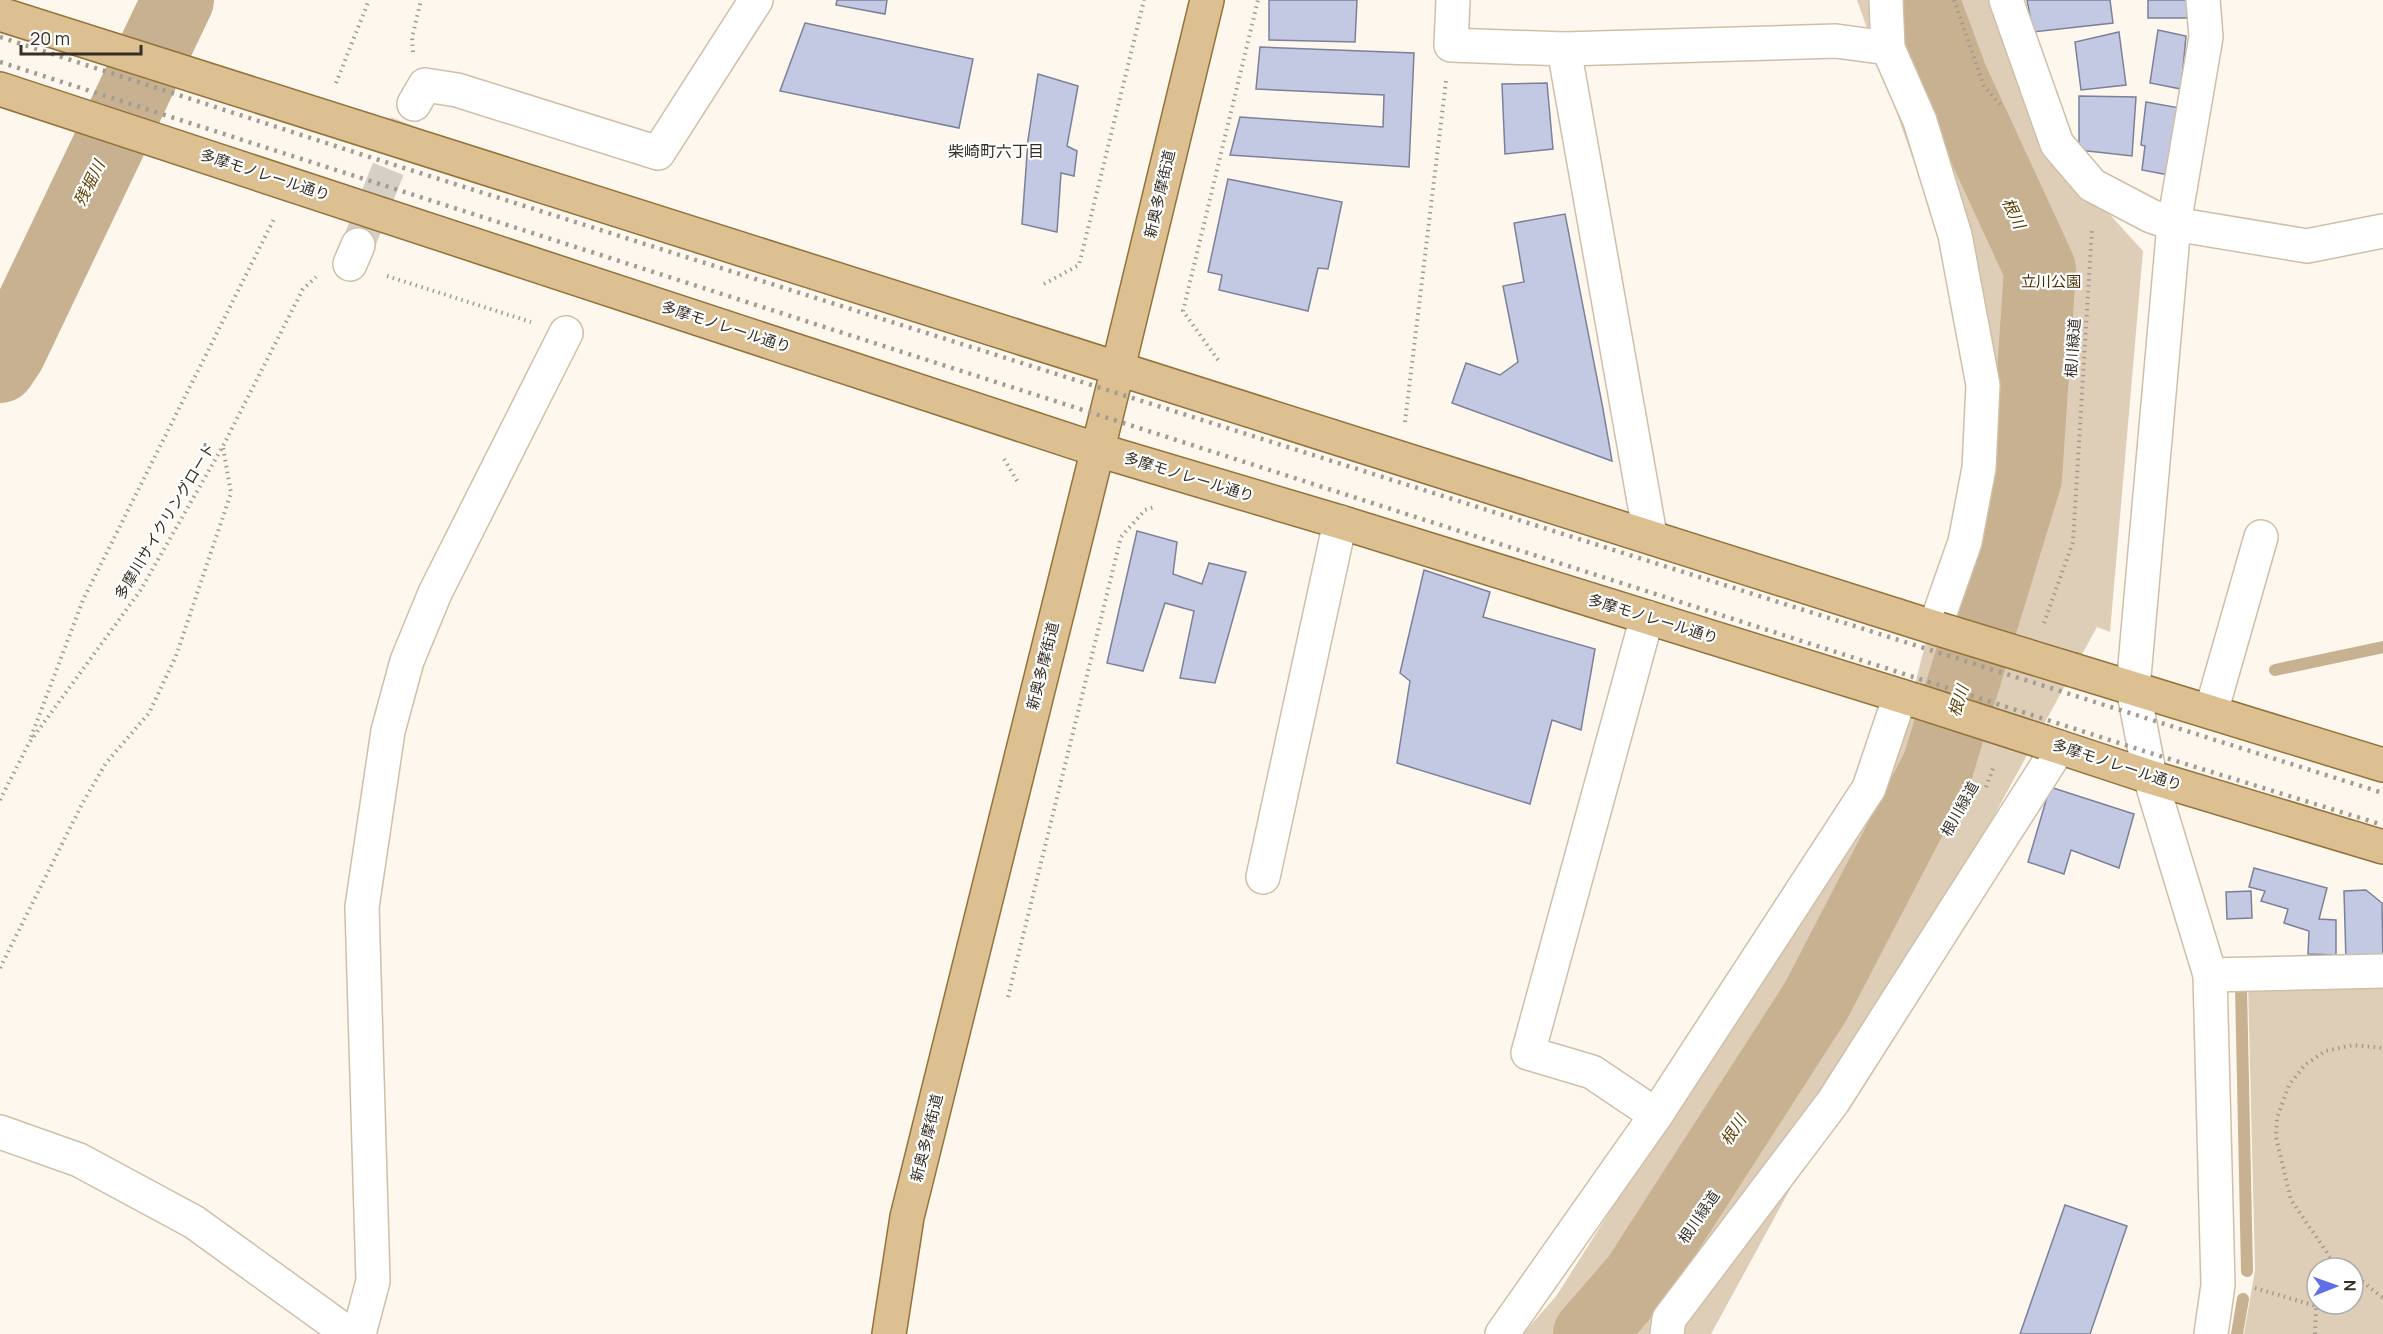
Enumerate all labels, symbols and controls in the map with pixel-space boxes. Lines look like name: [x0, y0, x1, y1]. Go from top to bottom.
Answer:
scale bar: [21, 18, 141, 56]
text: 20 m: [30, 26, 70, 50]
district label: 柴崎町六丁目: [948, 140, 1044, 162]
street label: 多摩モノレール通り: [198, 144, 333, 205]
street label: 新奥多摩街道: [1139, 148, 1180, 240]
water label: 残堀川: [69, 155, 110, 209]
water label: 根川: [1997, 194, 2032, 234]
park label: 立川公園: [2021, 271, 2081, 292]
street label: 多摩モノレール通り: [659, 296, 794, 357]
street label: 根川緑道: [2060, 317, 2085, 379]
street label: 多摩川サイクリングロード: [109, 438, 220, 603]
street label: 多摩モノレール通り: [1122, 447, 1257, 506]
street label: 多摩モノレール通り: [1586, 589, 1721, 648]
street label: 新奥多摩街道: [1021, 620, 1064, 712]
water label: 根川: [1943, 681, 1974, 720]
street label: 多摩モノレール通り: [2050, 734, 2185, 795]
street label: 根川緑道: [1936, 777, 1983, 840]
street label: 新奥多摩街道: [905, 1092, 948, 1184]
water label: 根川: [1715, 1109, 1752, 1149]
street label: 根川緑道: [1673, 1186, 1724, 1247]
north arrow: [2305, 1256, 2365, 1316]
text: N: [2339, 1280, 2361, 1292]

